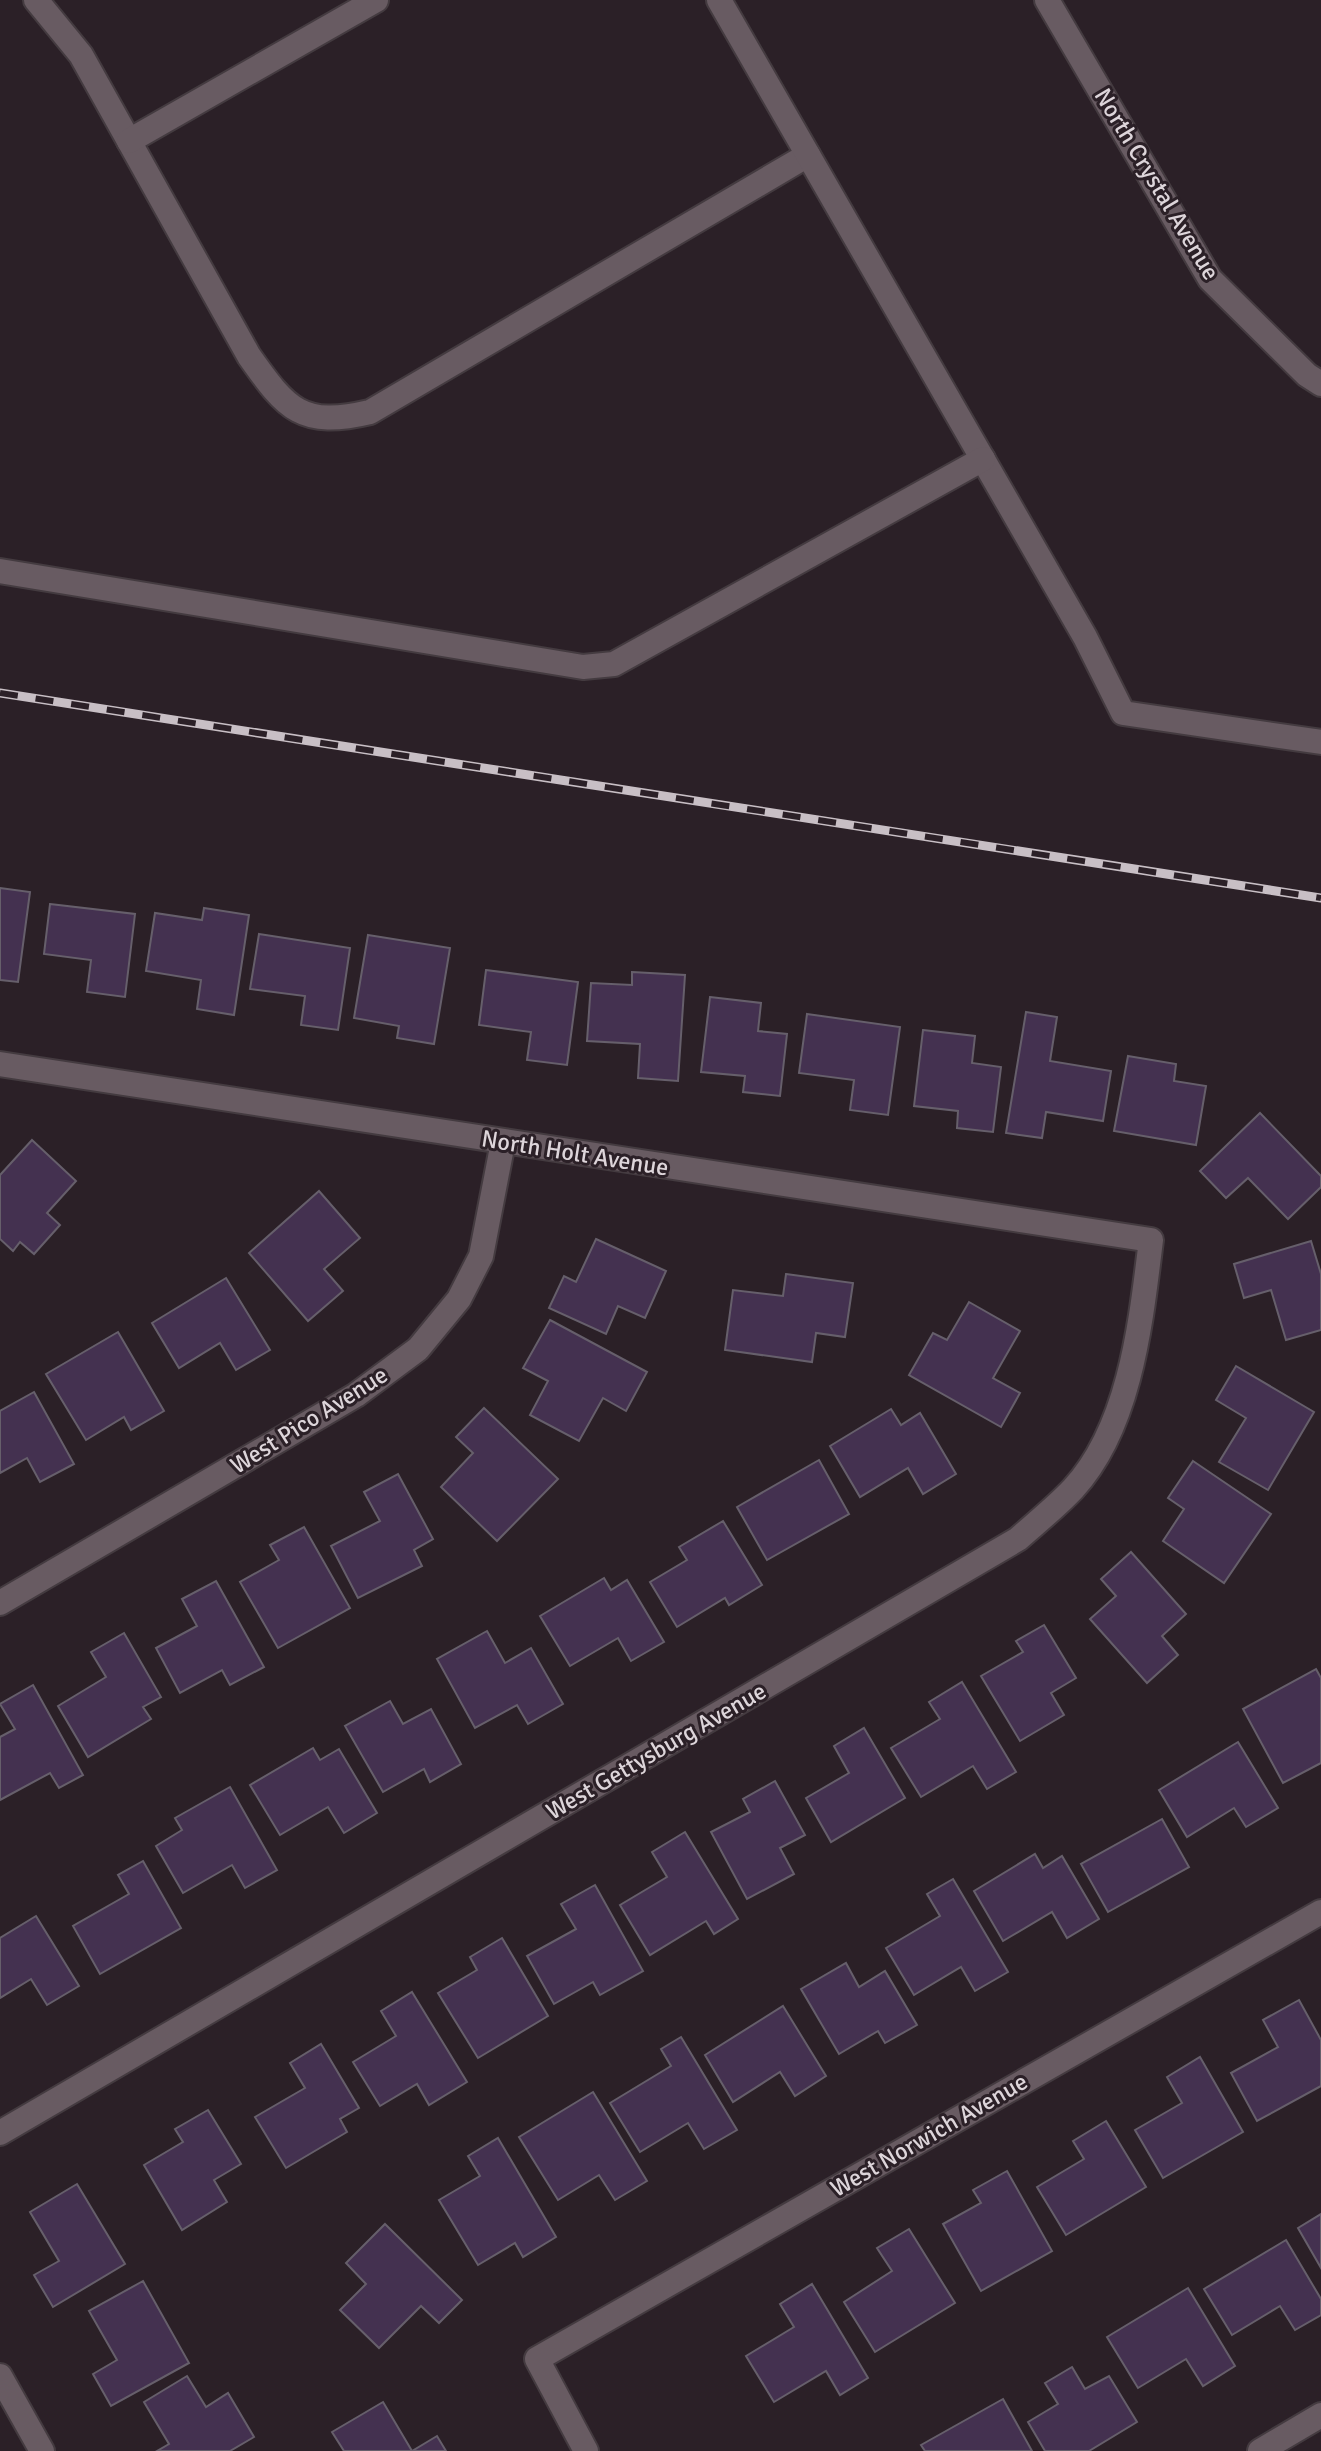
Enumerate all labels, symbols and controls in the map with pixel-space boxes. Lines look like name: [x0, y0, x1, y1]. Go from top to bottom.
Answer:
street label: North Crystal Avenue: [1088, 83, 1226, 285]
street label: North Holt Avenue: [479, 1123, 671, 1183]
street label: West Pico Avenue: [225, 1360, 393, 1480]
street label: West Gettysburg Avenue: [541, 1676, 771, 1826]
street label: West Norwich Avenue: [825, 2066, 1033, 2204]

